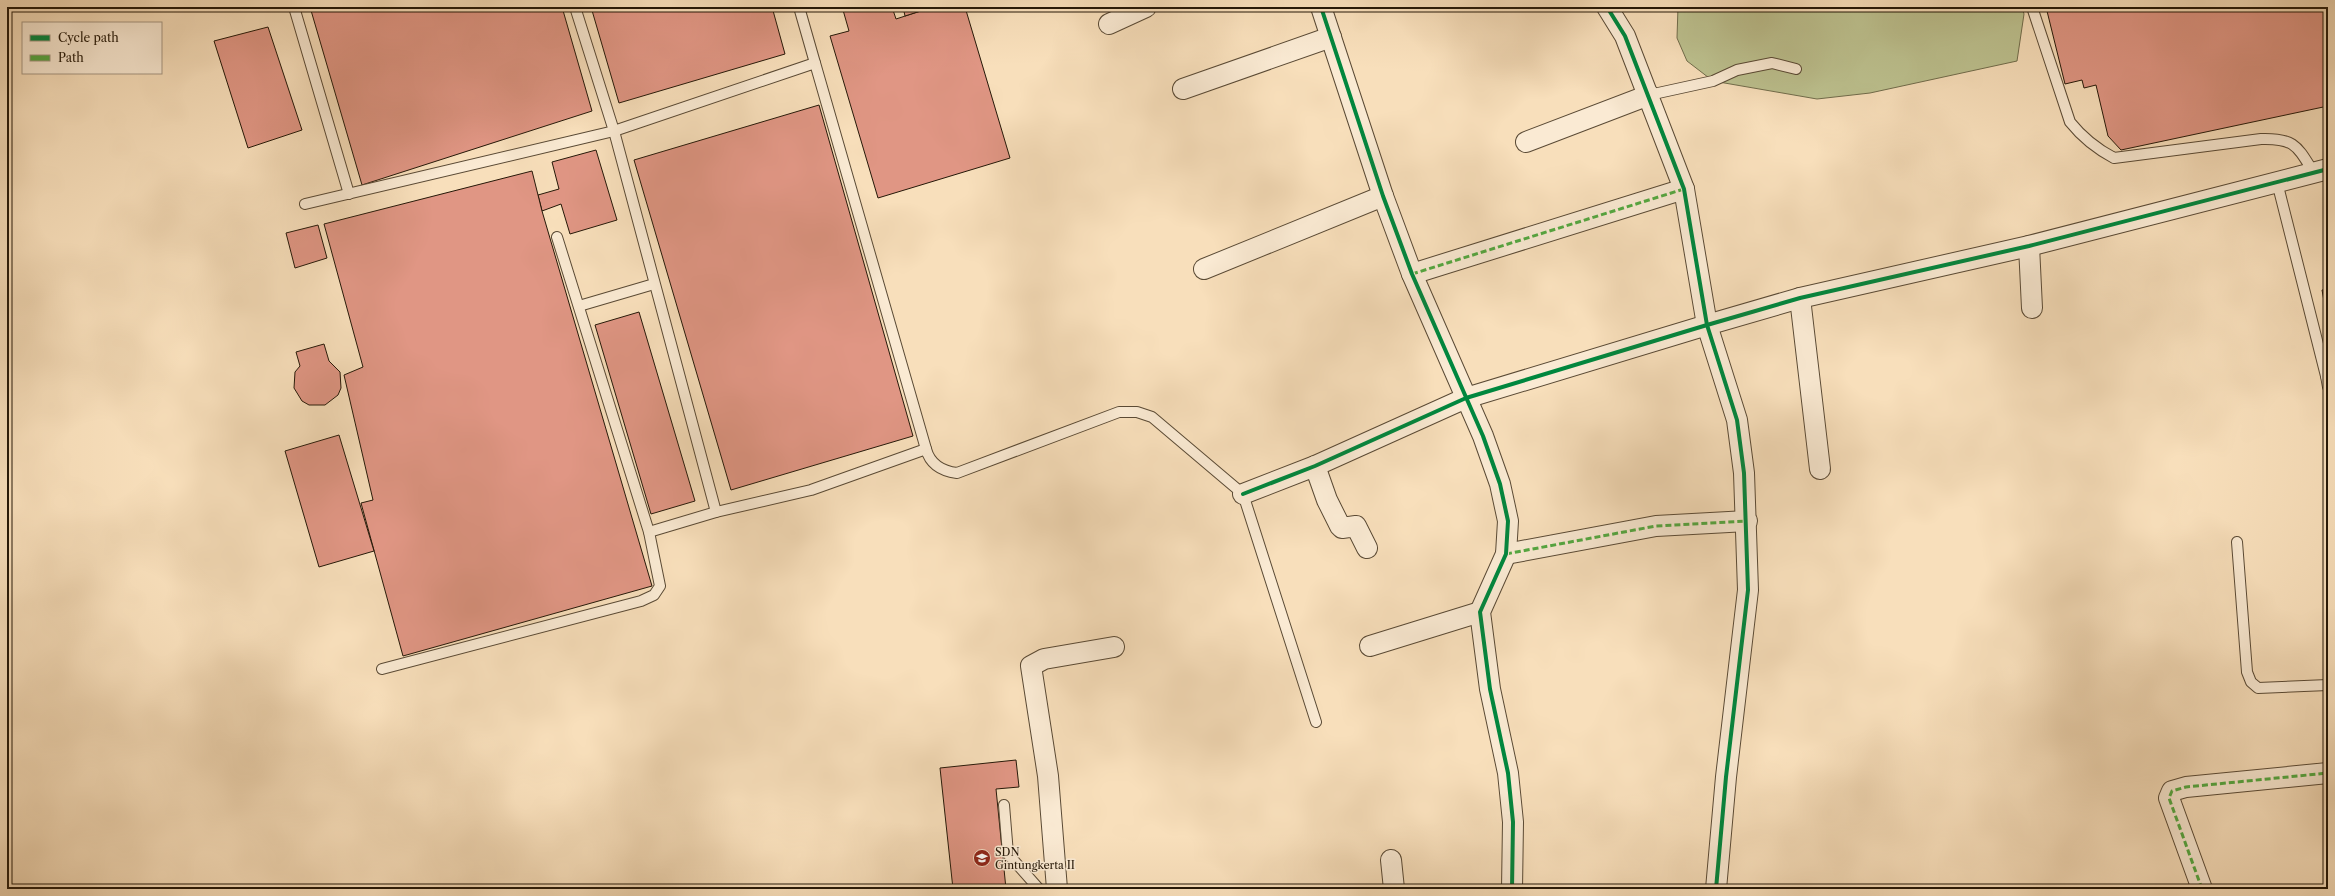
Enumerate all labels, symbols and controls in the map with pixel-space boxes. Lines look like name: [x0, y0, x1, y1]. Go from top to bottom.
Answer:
legend: [22, 22, 162, 74]
text: Cycle path: [58, 30, 119, 45]
text: Path: [58, 50, 84, 65]
place label: SDN Gintungkerta II: [995, 845, 1075, 872]
school or university icon: SDN Gintungkerta II: [972, 848, 992, 868]

